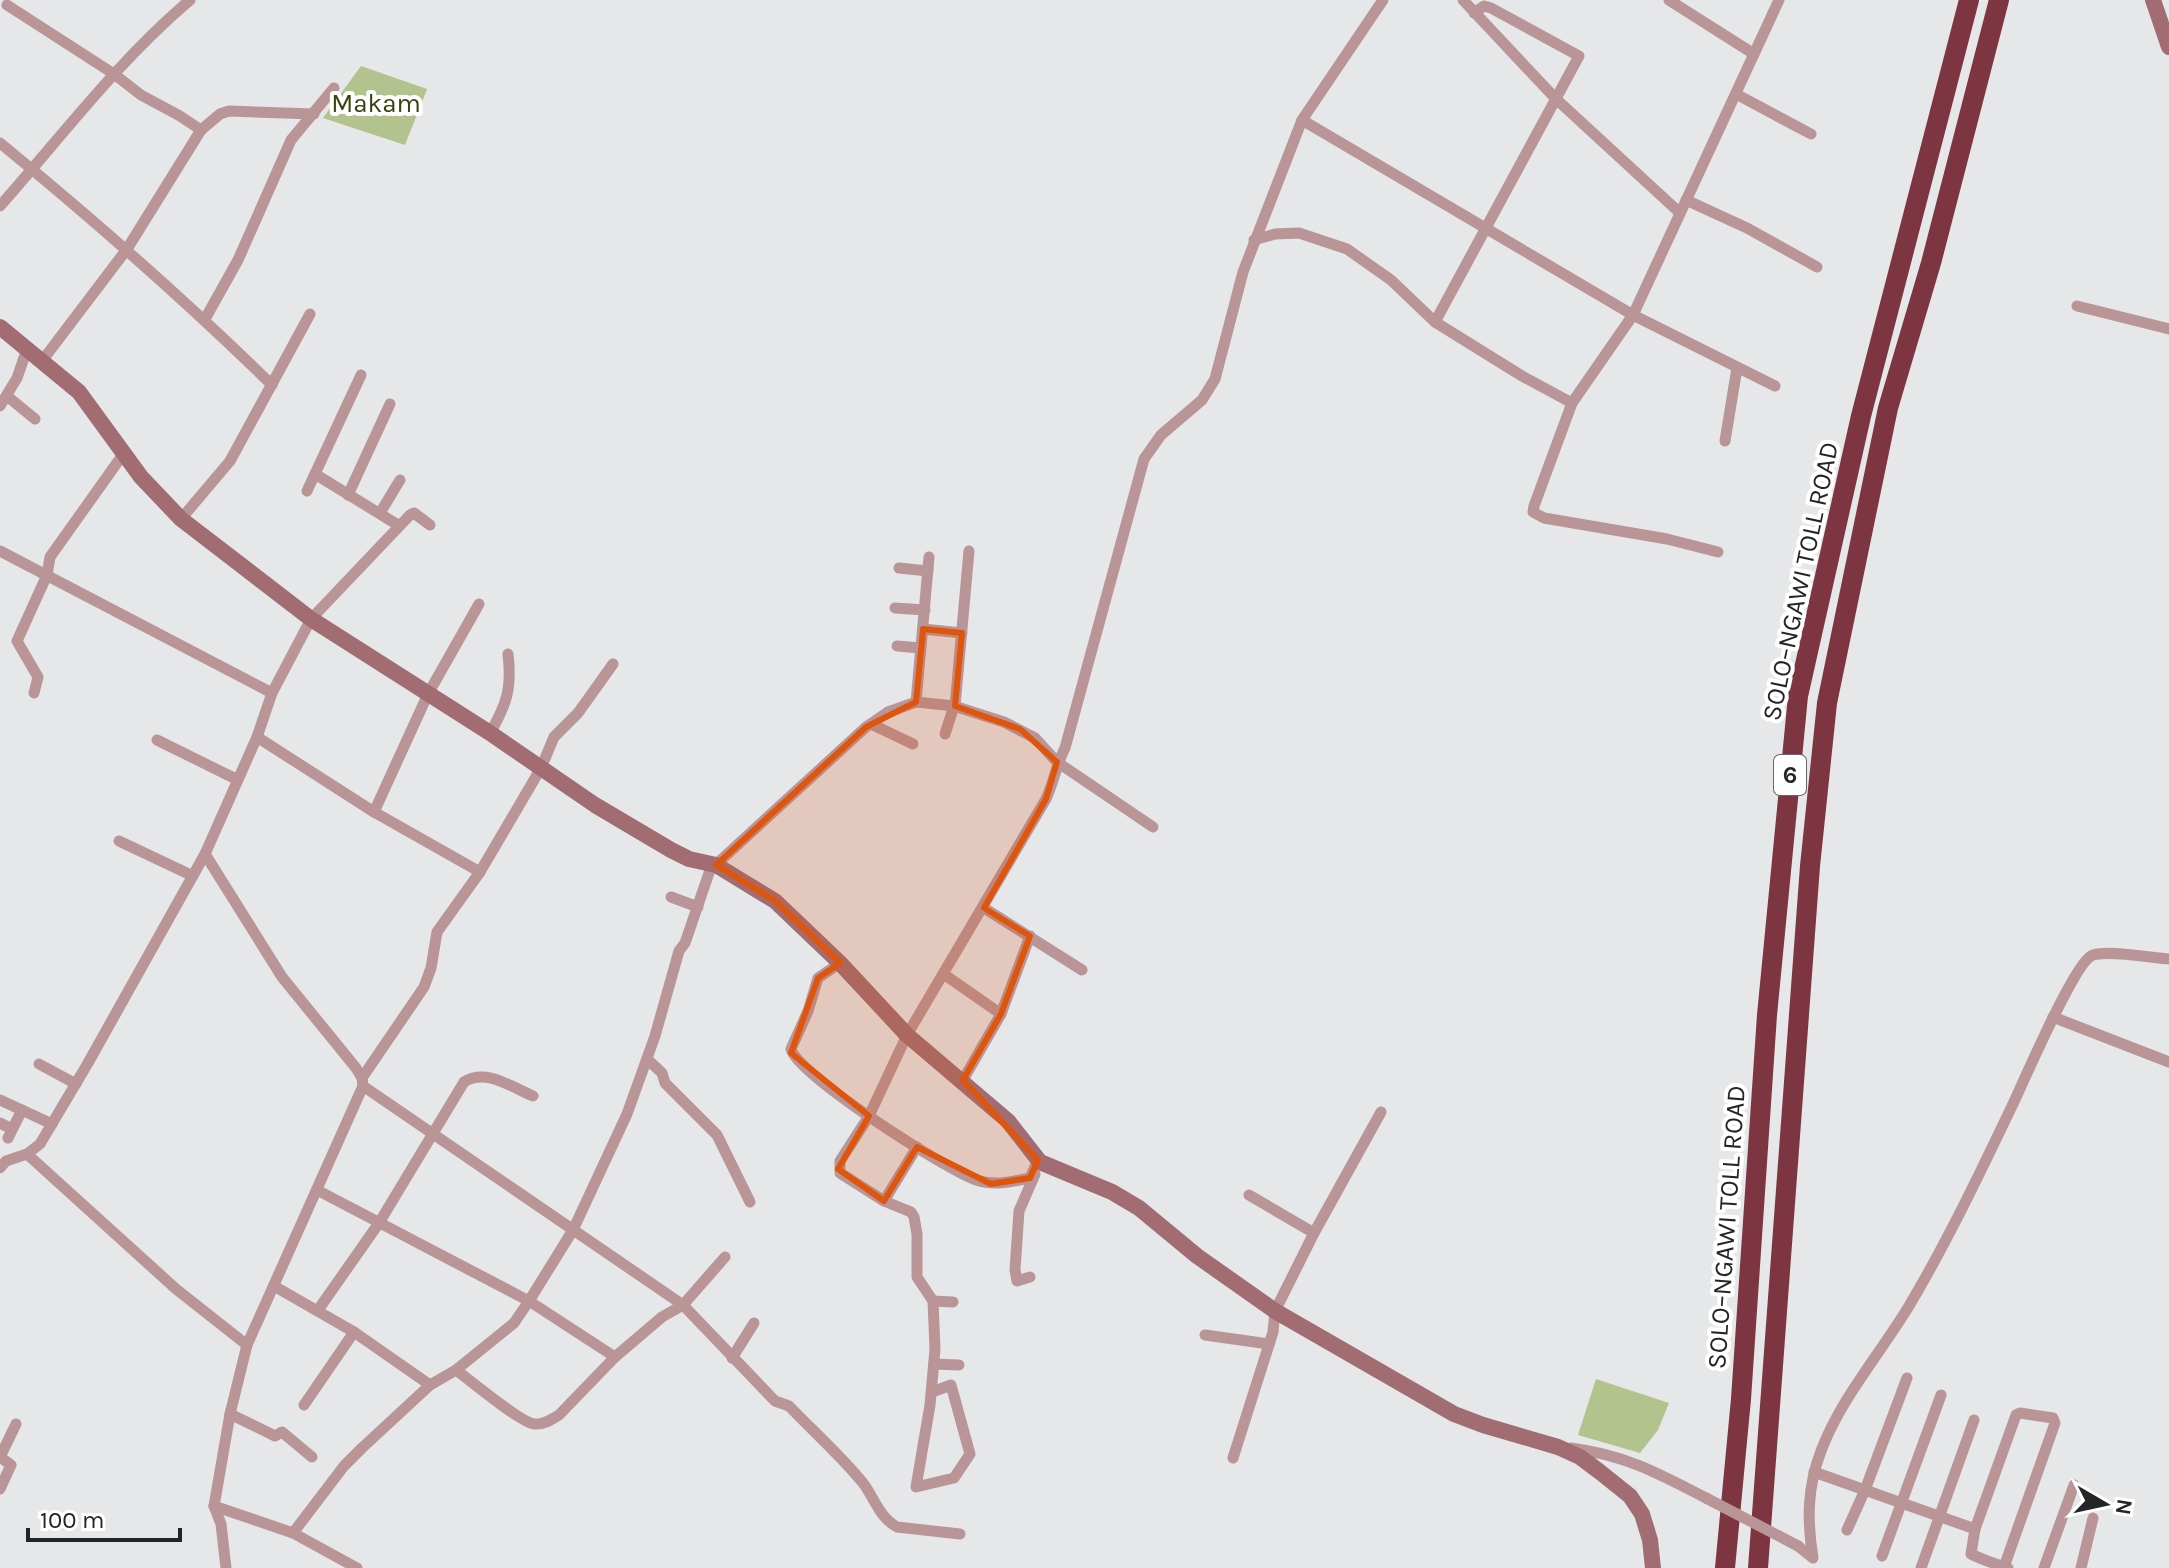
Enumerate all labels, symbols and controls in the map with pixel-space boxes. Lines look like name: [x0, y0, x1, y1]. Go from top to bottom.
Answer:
park label: Makam: [331, 88, 421, 119]
street label: SOLO–NGAWI TOLL ROAD: [1756, 439, 1845, 723]
road number: 6: [1774, 755, 1806, 795]
street label: SOLO–NGAWI TOLL ROAD: [1701, 1084, 1752, 1370]
north arrow: [2065, 1464, 2145, 1544]
scale bar: [28, 1492, 180, 1542]
text: N: [2110, 1497, 2138, 1517]
text: 100 m: [40, 1506, 105, 1534]

